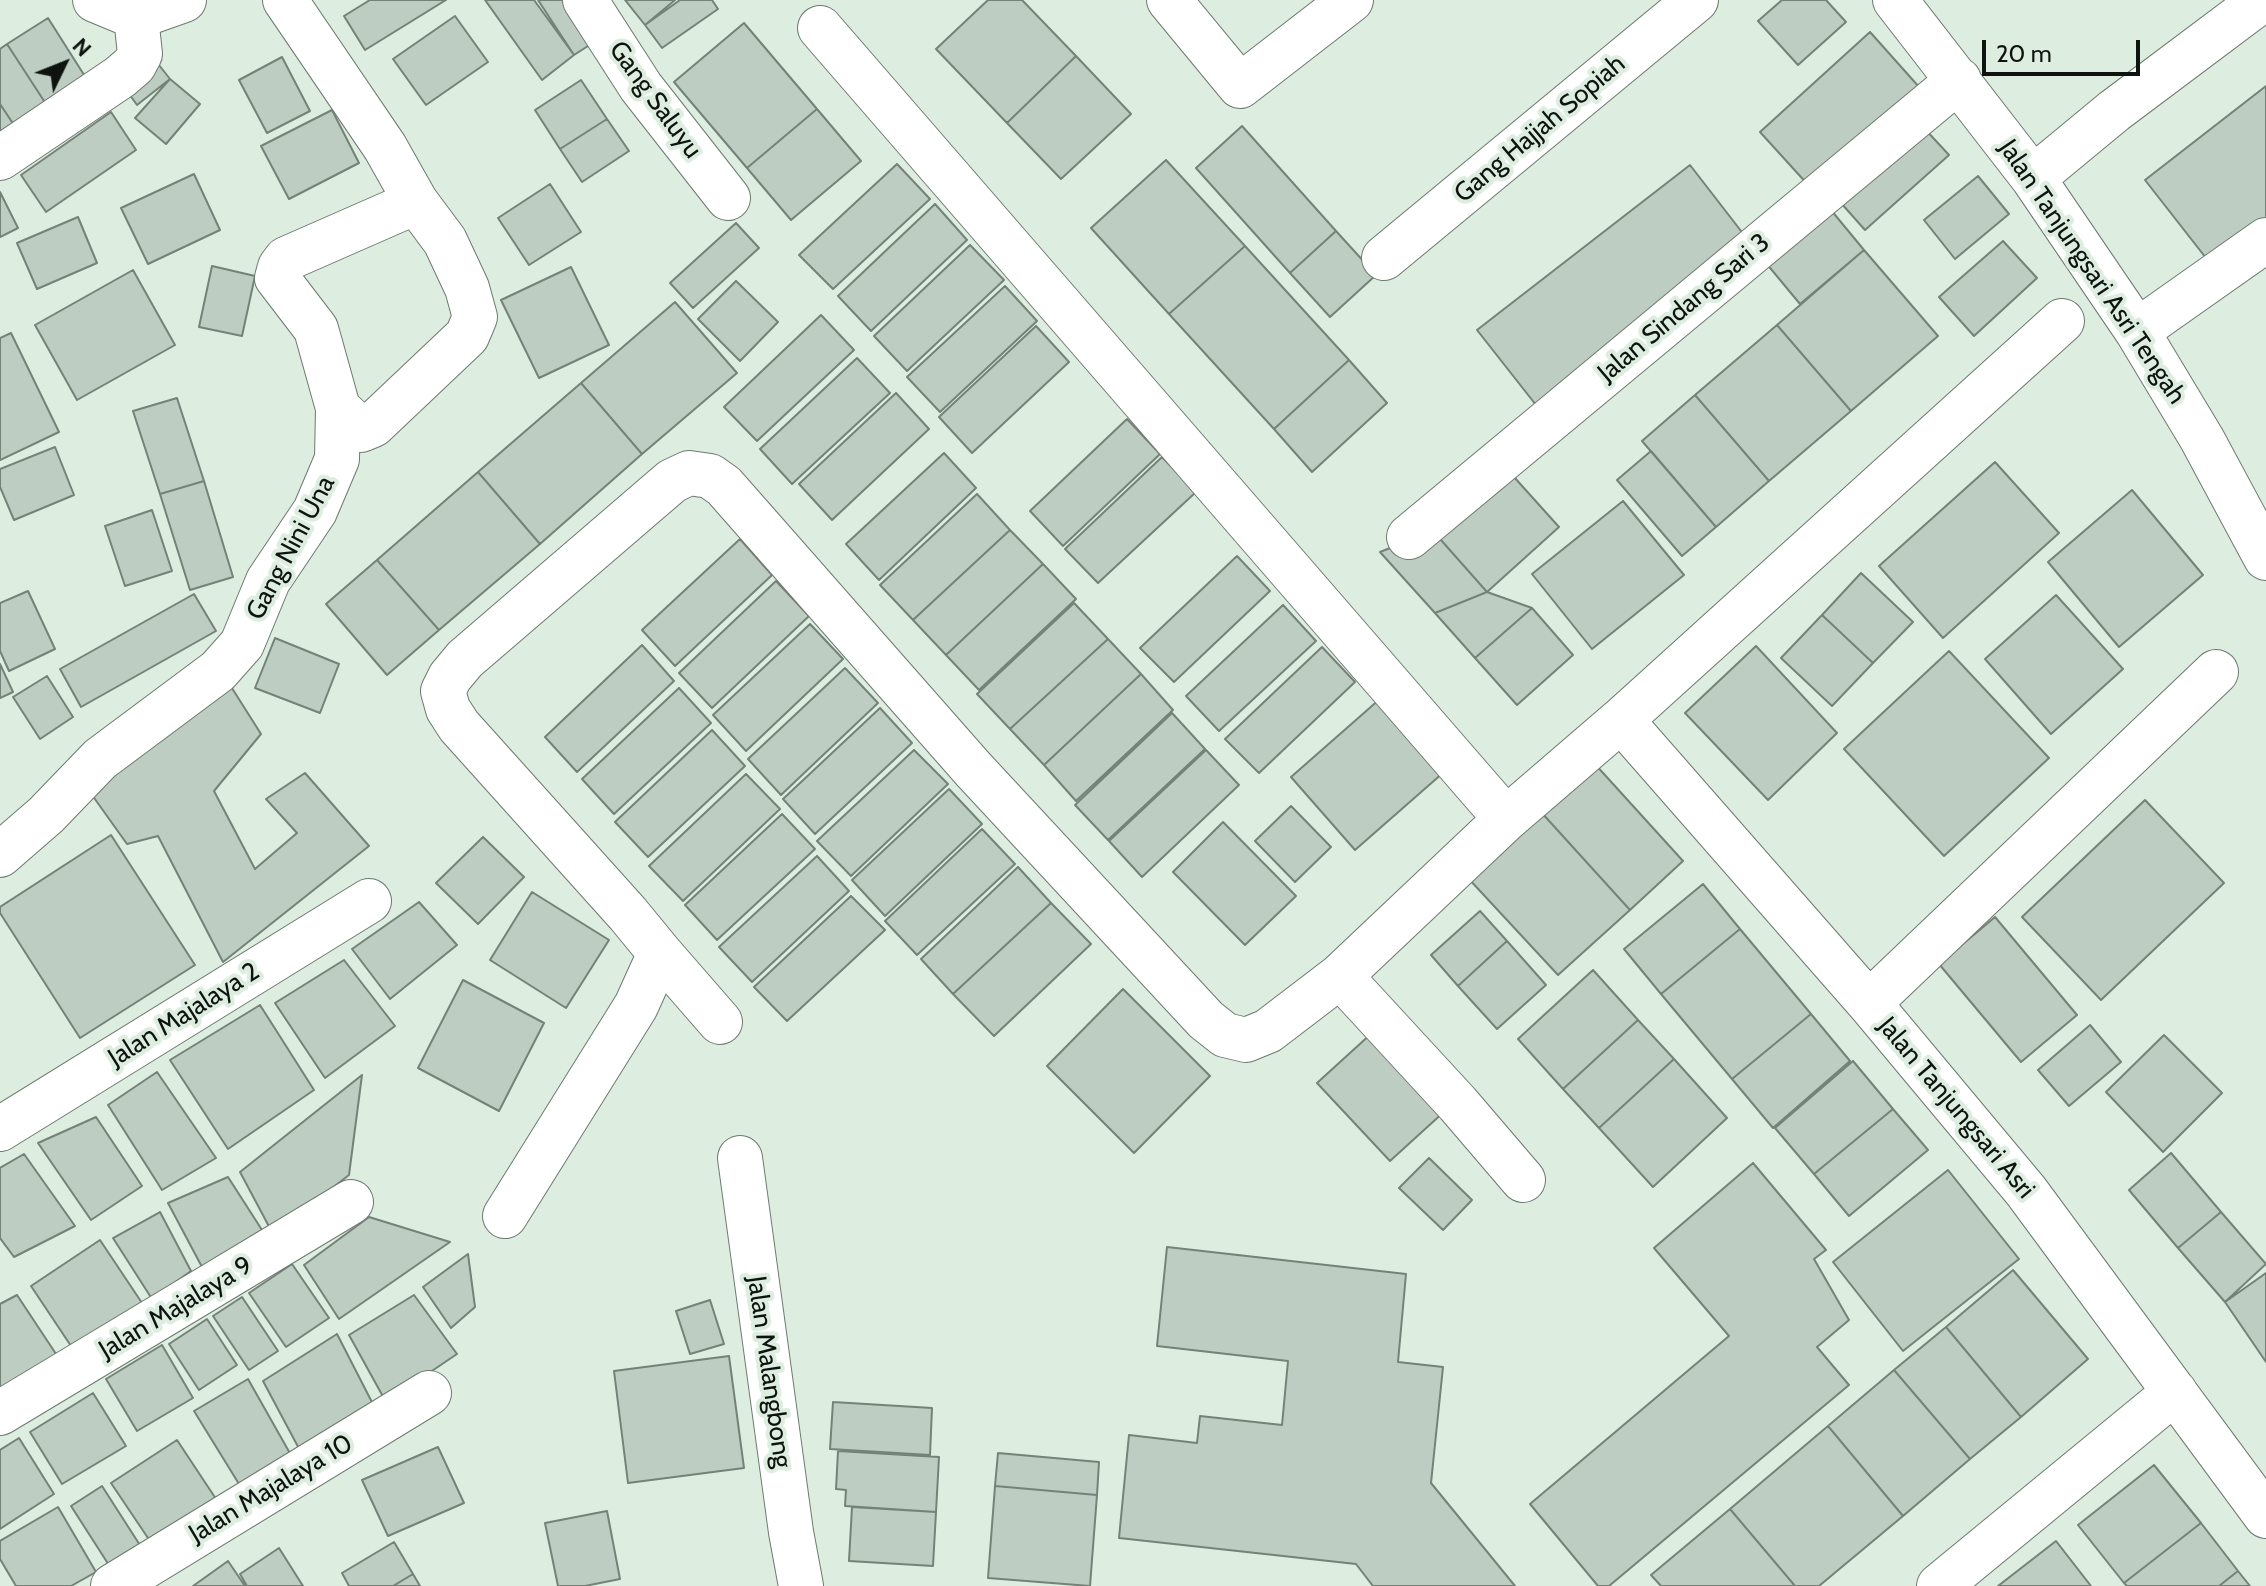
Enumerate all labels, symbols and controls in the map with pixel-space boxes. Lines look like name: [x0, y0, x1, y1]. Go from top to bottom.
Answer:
north arrow: [24, 24, 104, 104]
scale bar: [1986, 24, 2144, 74]
text: N: [67, 32, 97, 62]
street label: Gang Saluyu: [602, 35, 708, 165]
text: 20 m: [1996, 39, 2052, 68]
street label: Gang Hajjah Sopiah: [1448, 48, 1632, 210]
street label: Jalan Tanjungsari Asri Tengah: [1992, 134, 2192, 410]
street label: Jalan Sindang Sari 3: [1592, 227, 1776, 389]
street label: Gang Nini Una: [240, 471, 342, 625]
street label: Jalan Majalaya 2: [103, 956, 265, 1074]
street label: Jalan Tanjungsari Asri: [1871, 1011, 2041, 1205]
street label: Jalan Majalaya 9: [94, 1250, 258, 1366]
street label: Jalan Malangbong: [740, 1274, 798, 1470]
street label: Jalan Majalaya 10: [184, 1428, 358, 1550]

